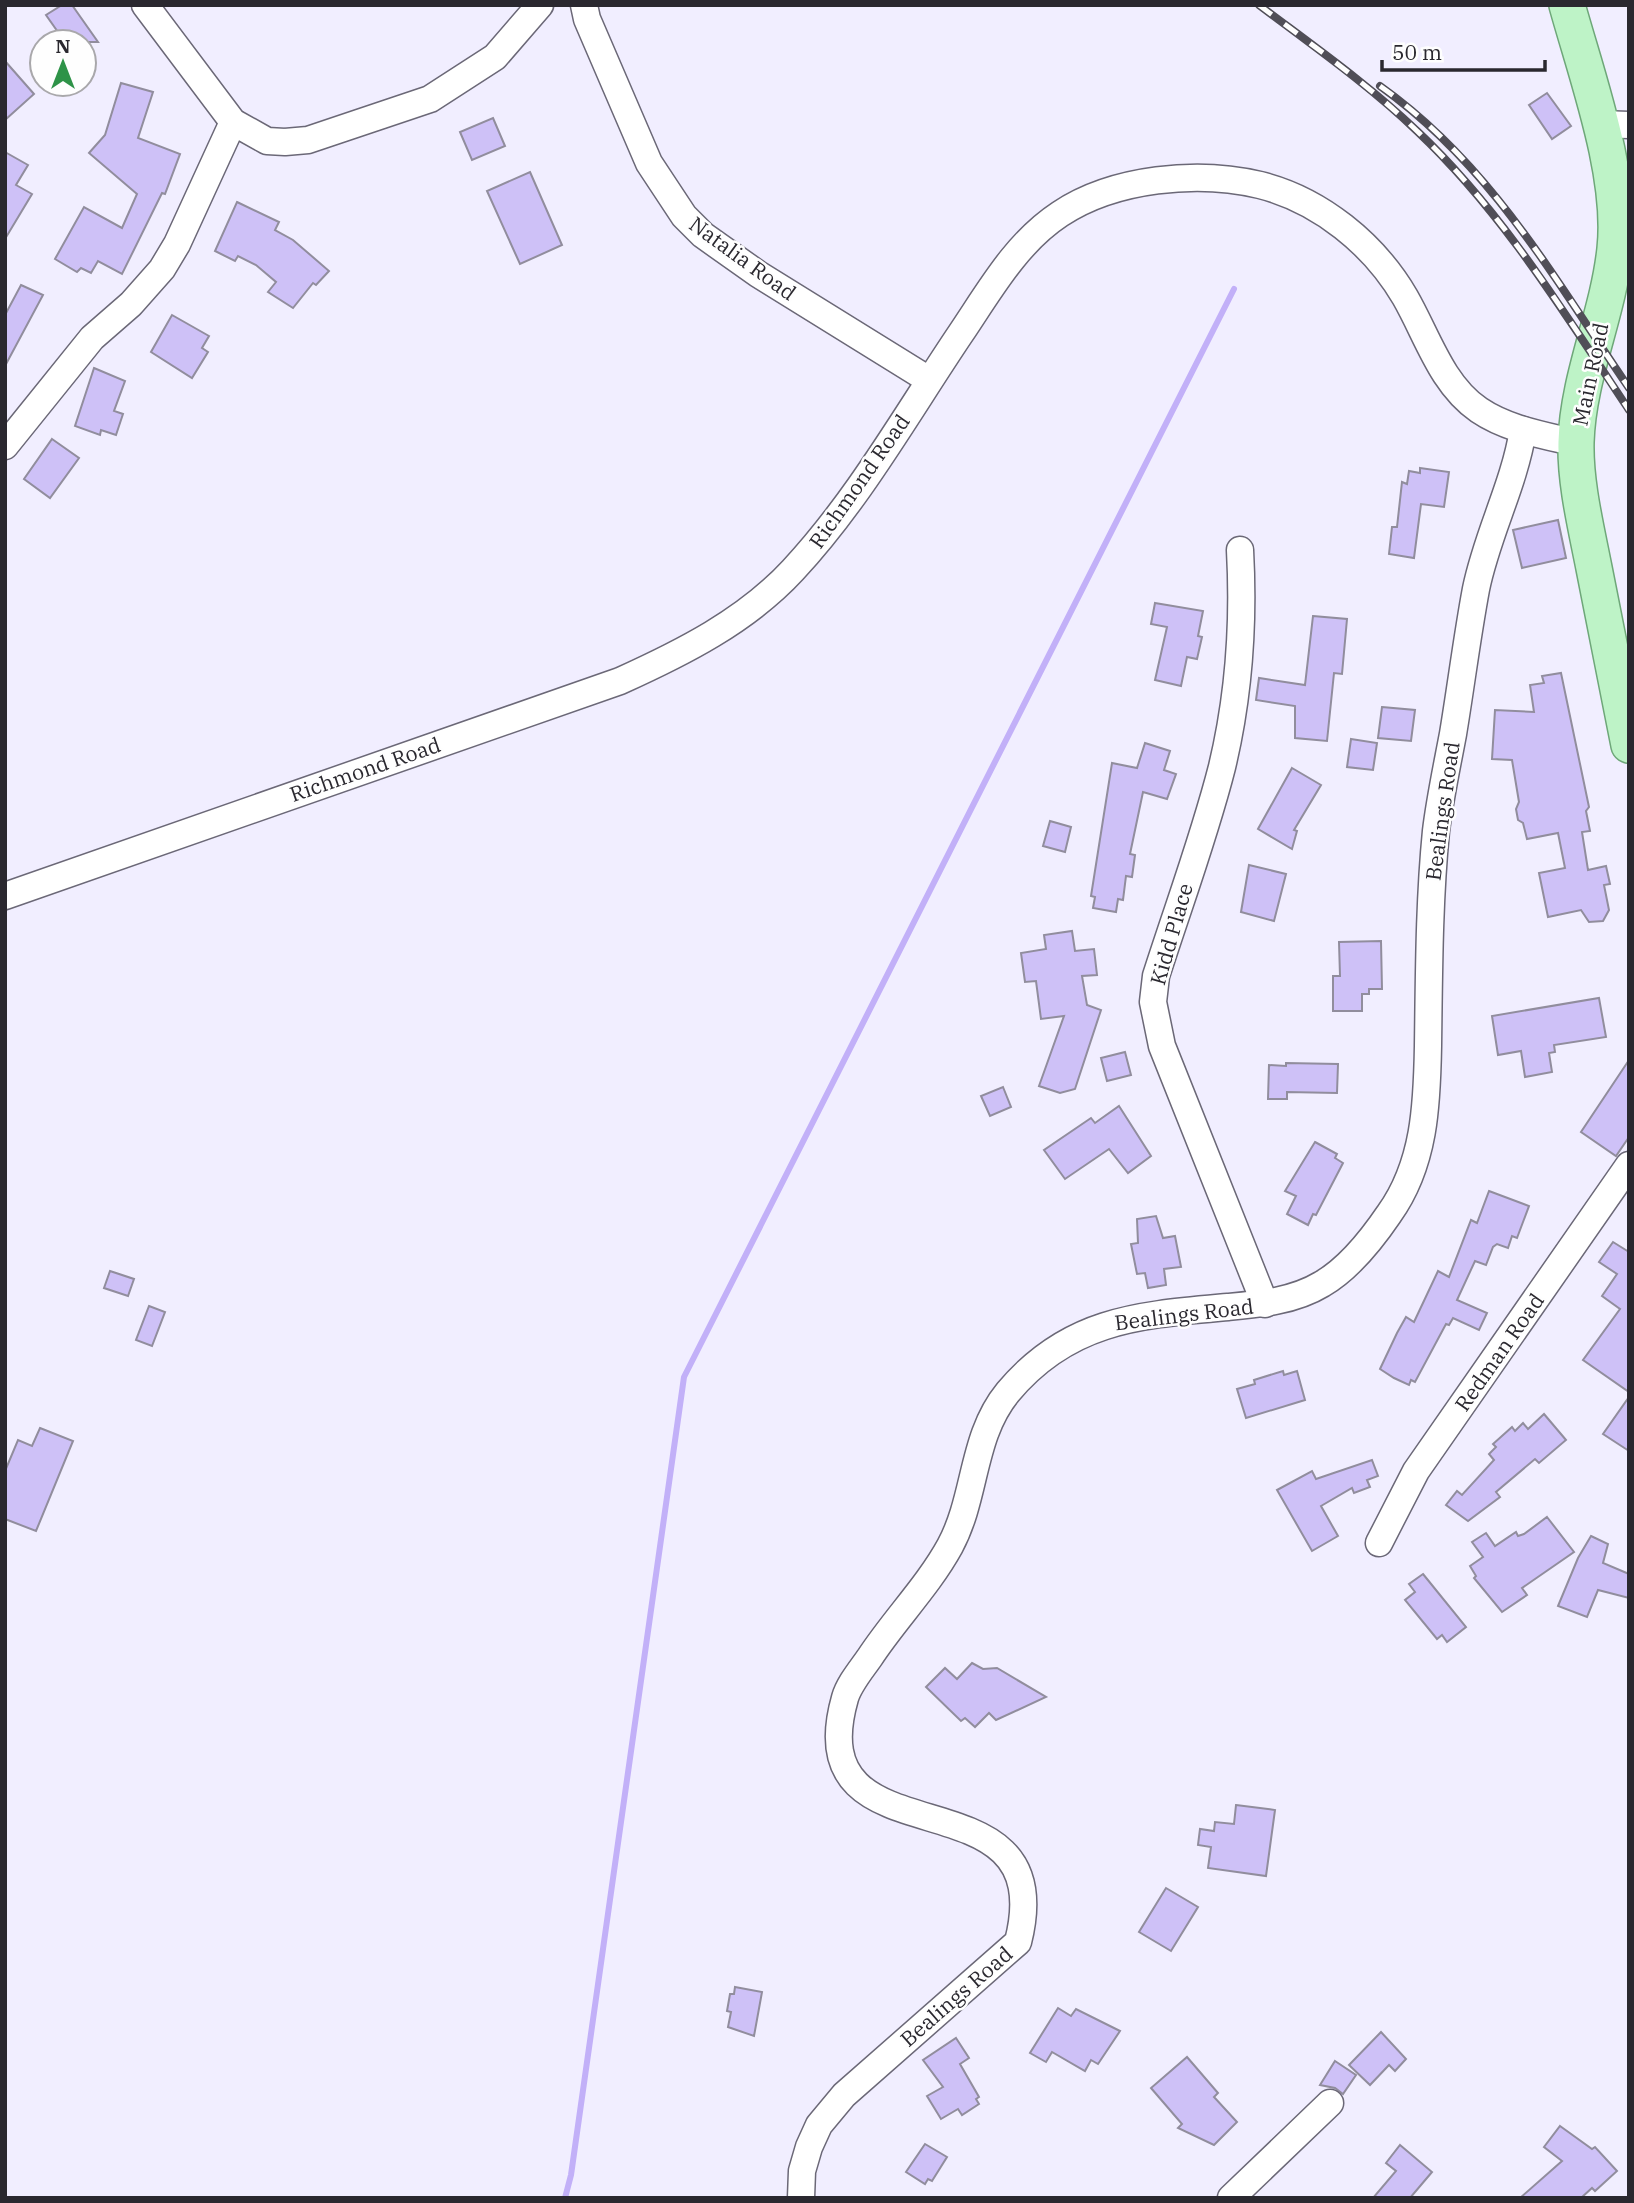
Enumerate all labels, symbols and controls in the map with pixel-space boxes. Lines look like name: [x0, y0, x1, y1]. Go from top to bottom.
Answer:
north arrow: [28, 28, 98, 98]
scale bar: [1382, 28, 1545, 72]
text: N: [55, 34, 71, 58]
text: 50 m: [1392, 38, 1442, 66]
street label: Natalia Road: [684, 210, 802, 306]
street label: Main Road: [1565, 320, 1615, 428]
street label: Richmond Road: [802, 408, 916, 554]
street label: Richmond Road: [286, 730, 444, 808]
street label: Bealings Road: [1418, 740, 1466, 882]
street label: Kidd Place: [1143, 880, 1199, 988]
street label: Redman Road: [1448, 1287, 1550, 1417]
street label: Bealings Road: [1113, 1292, 1255, 1336]
street label: Bealings Road: [894, 1939, 1018, 2052]

